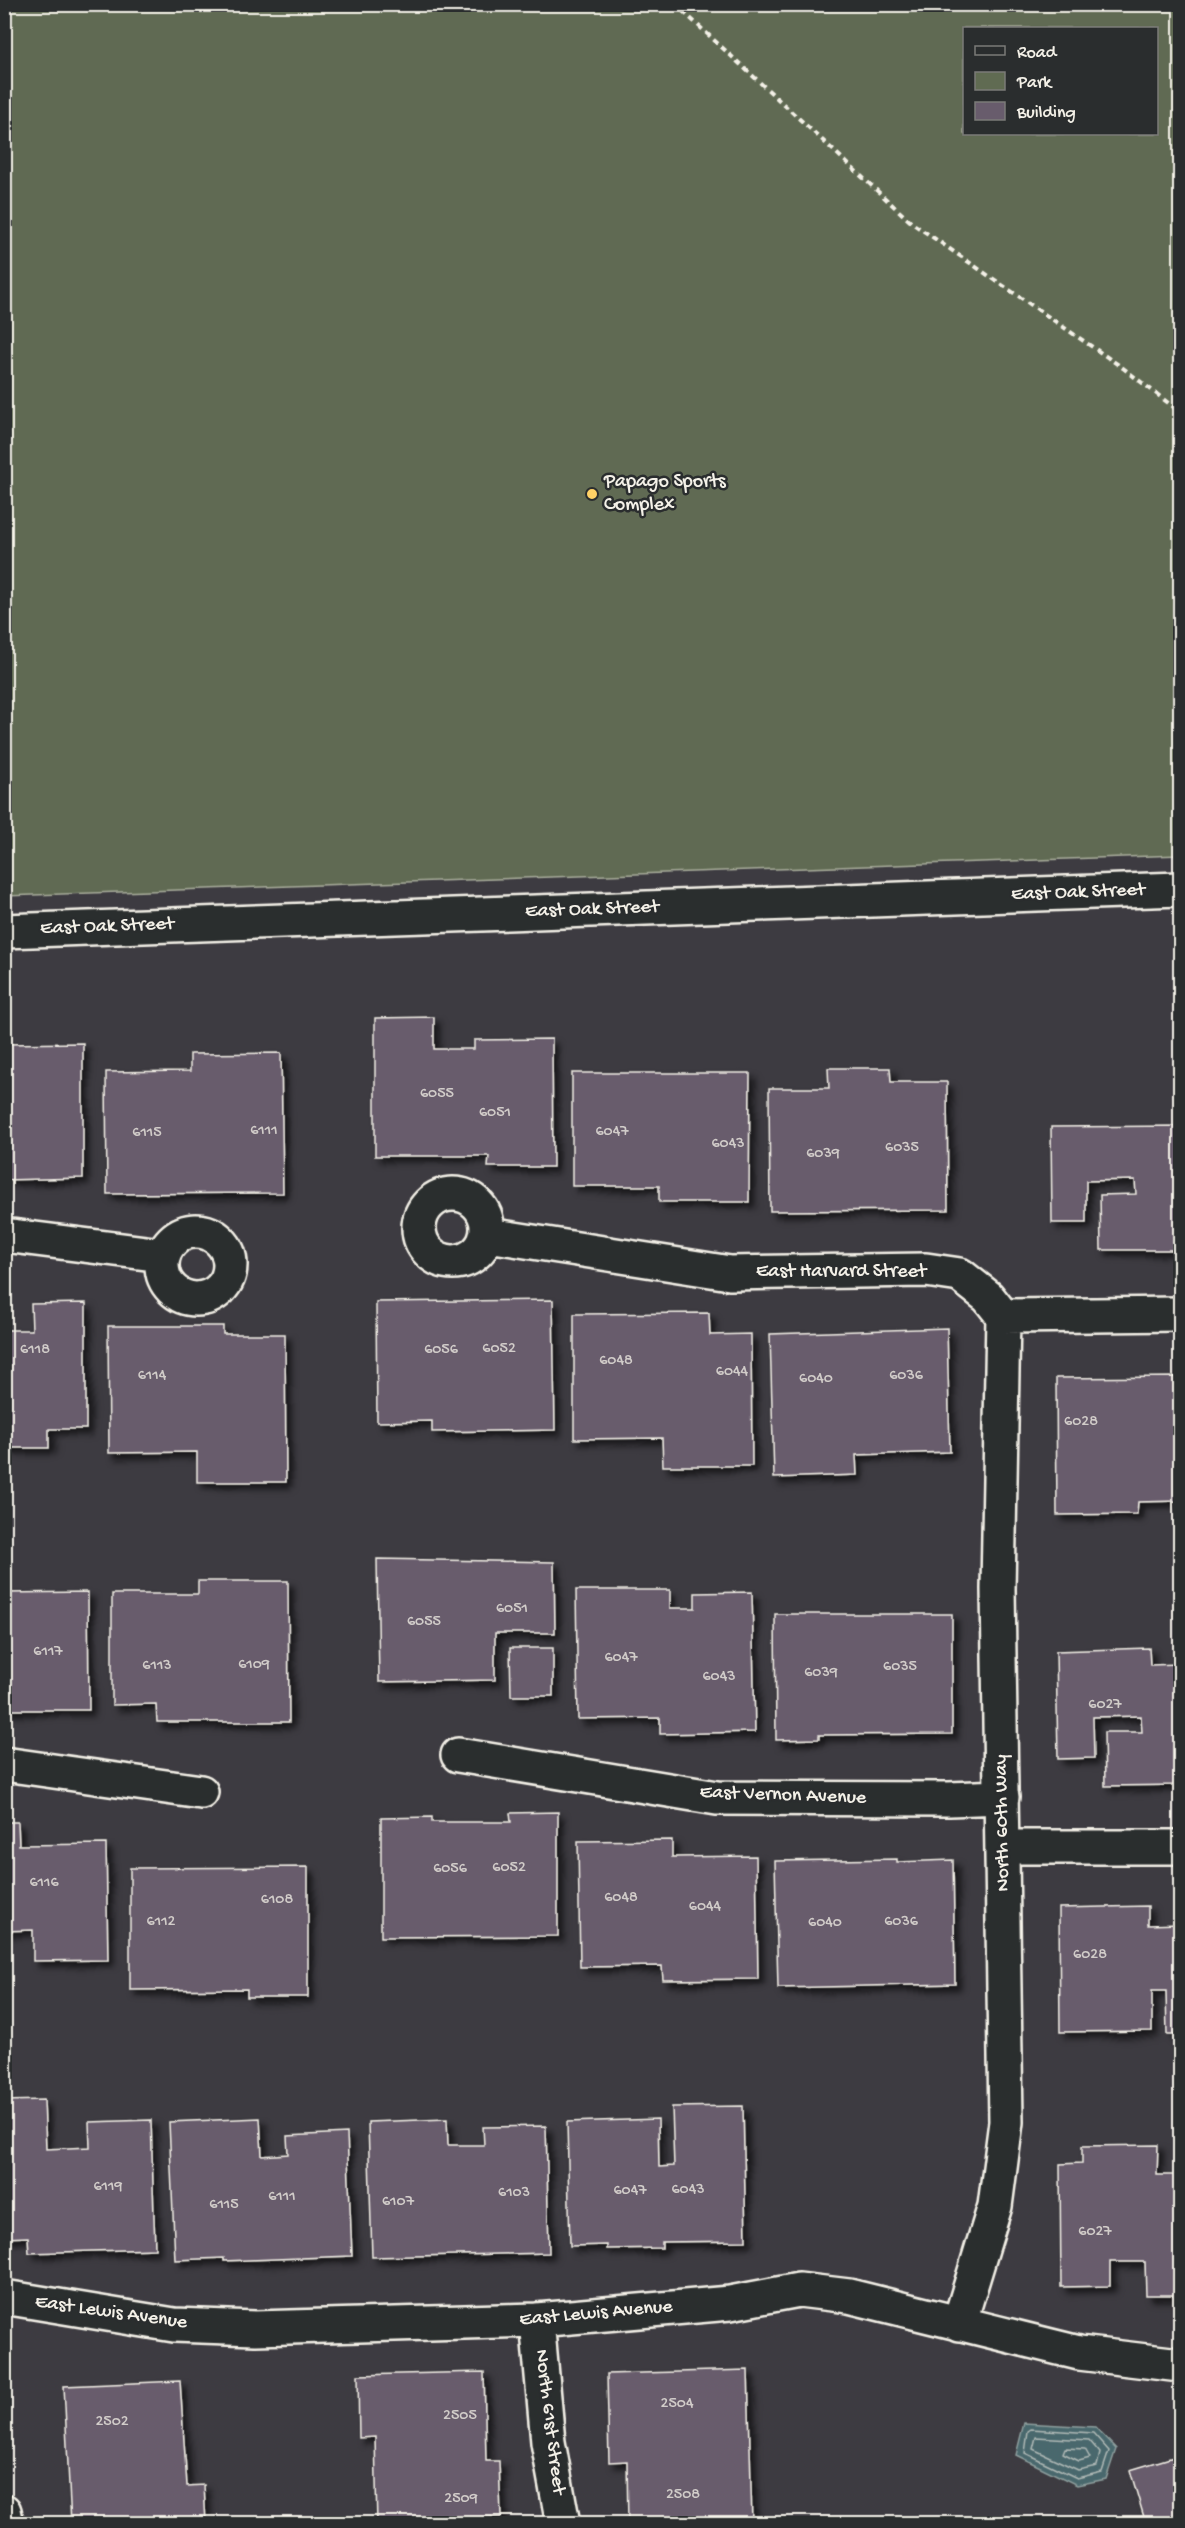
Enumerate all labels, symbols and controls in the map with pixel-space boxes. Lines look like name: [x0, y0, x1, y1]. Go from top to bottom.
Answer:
legend: [963, 27, 1158, 135]
text: Road: [1017, 43, 1058, 64]
text: Park: [1016, 73, 1053, 94]
text: Building: [1016, 103, 1076, 124]
place label: Papago Sports Complex: [603, 471, 726, 517]
marker: Papago Sports Complex: [585, 487, 599, 501]
street label: East Oak Street: [1011, 879, 1147, 907]
street label: East Oak Street: [525, 896, 661, 924]
street label: East Oak Street: [40, 913, 176, 941]
house number: 6055: [420, 1085, 454, 1104]
house number: 6051: [479, 1104, 511, 1123]
house number: 6111: [250, 1122, 278, 1141]
house number: 6047: [595, 1123, 629, 1142]
house number: 6115: [132, 1124, 162, 1143]
house number: 6043: [711, 1135, 745, 1154]
house number: 6035: [885, 1139, 919, 1158]
house number: 6039: [806, 1145, 840, 1164]
street label: East Harvard Street: [756, 1261, 928, 1284]
house number: 6052: [482, 1340, 516, 1359]
house number: 6118: [20, 1341, 50, 1360]
house number: 6056: [424, 1341, 459, 1360]
house number: 6048: [599, 1352, 633, 1371]
house number: 6044: [716, 1363, 749, 1382]
house number: 6114: [138, 1367, 167, 1386]
house number: 6036: [889, 1367, 924, 1386]
house number: 6040: [799, 1370, 833, 1389]
house number: 6028: [1064, 1413, 1098, 1432]
house number: 6051: [496, 1600, 528, 1619]
house number: 6055: [407, 1613, 441, 1632]
house number: 6117: [33, 1643, 63, 1662]
house number: 6047: [604, 1649, 638, 1668]
house number: 6109: [238, 1656, 270, 1675]
house number: 6113: [142, 1657, 172, 1676]
house number: 6035: [883, 1658, 917, 1677]
house number: 6039: [804, 1664, 838, 1683]
house number: 6043: [702, 1668, 736, 1687]
house number: 6027: [1088, 1696, 1122, 1715]
street label: North 60th Way: [990, 1754, 1016, 1892]
street label: East Vernon Avenue: [699, 1782, 867, 1810]
house number: 6052: [492, 1859, 526, 1878]
house number: 6056: [433, 1860, 468, 1879]
house number: 6116: [29, 1874, 59, 1893]
house number: 6048: [604, 1889, 638, 1908]
house number: 6108: [261, 1891, 293, 1910]
house number: 6044: [689, 1898, 722, 1917]
house number: 6112: [147, 1913, 176, 1932]
house number: 6036: [884, 1913, 919, 1932]
house number: 6040: [808, 1914, 842, 1933]
house number: 6028: [1073, 1946, 1107, 1965]
house number: 6119: [93, 2178, 123, 2197]
house number: 6043: [671, 2181, 705, 2200]
house number: 6047: [613, 2182, 647, 2201]
house number: 6103: [498, 2184, 530, 2203]
house number: 6111: [268, 2188, 296, 2207]
house number: 6107: [382, 2193, 415, 2212]
house number: 6115: [209, 2196, 239, 2215]
house number: 6027: [1078, 2223, 1112, 2242]
street label: East Lewis Avenue: [33, 2291, 189, 2335]
street label: East Lewis Avenue: [519, 2296, 674, 2332]
street label: North 61st Street: [529, 2348, 570, 2498]
house number: 2504: [661, 2395, 694, 2414]
house number: 2505: [443, 2407, 477, 2426]
house number: 2502: [95, 2413, 129, 2432]
house number: 2508: [666, 2486, 700, 2505]
house number: 2509: [444, 2490, 478, 2509]

